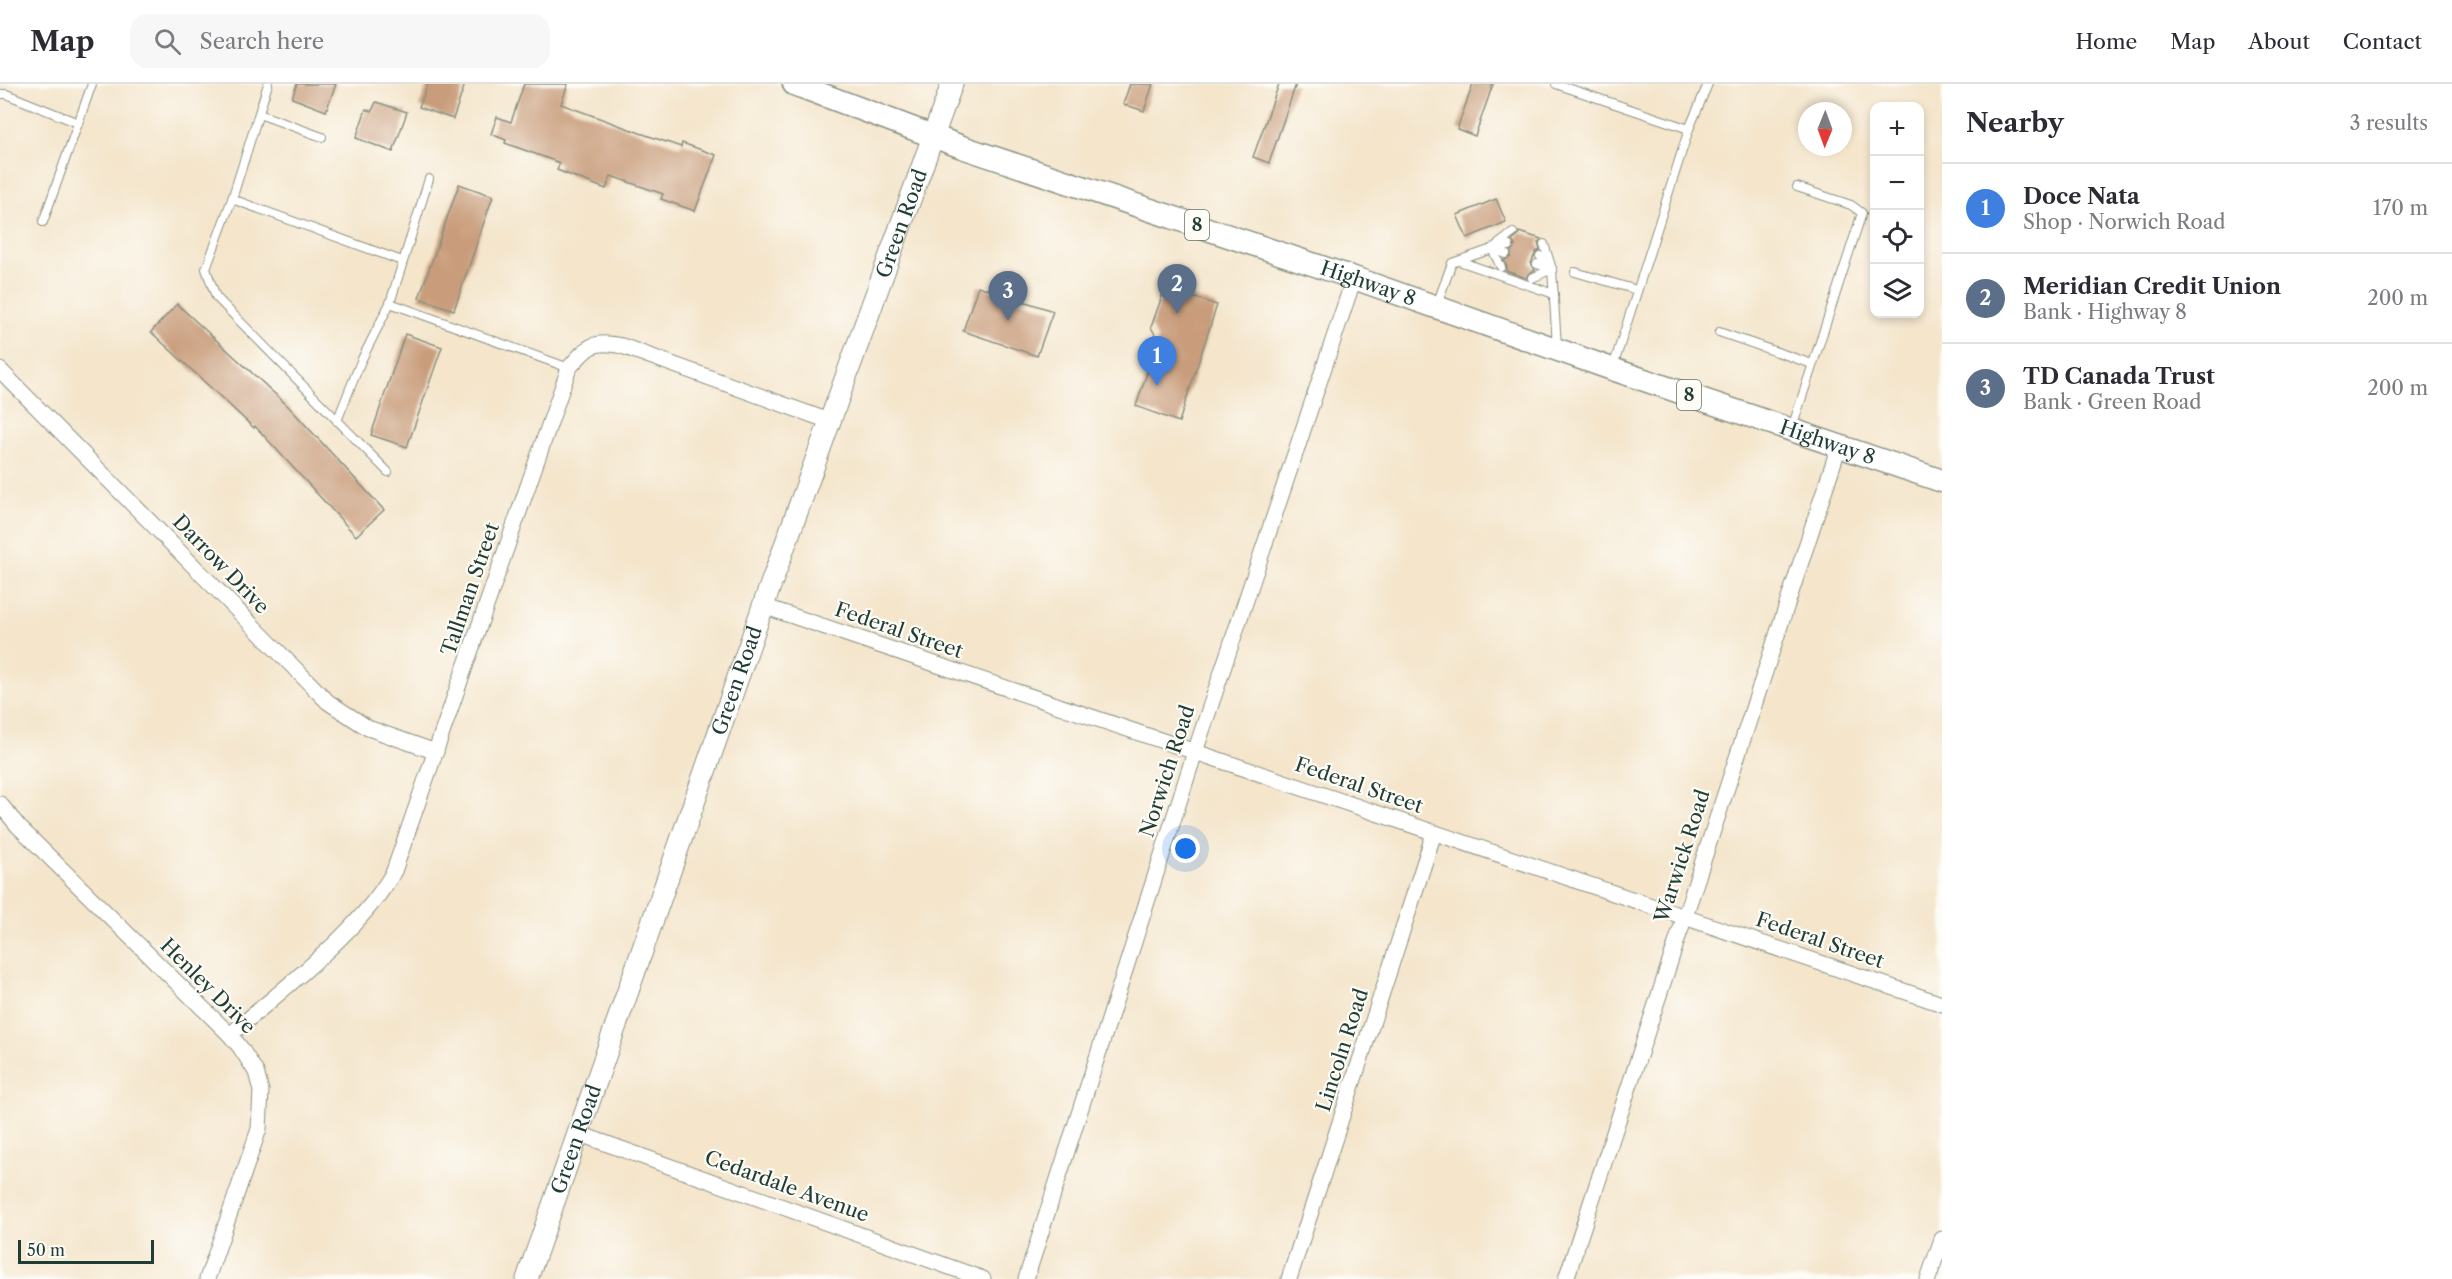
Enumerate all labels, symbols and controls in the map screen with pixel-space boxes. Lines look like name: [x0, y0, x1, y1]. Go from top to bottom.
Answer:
search box: [130, 14, 550, 68]
text: Map: [30, 24, 94, 58]
icon: search: [151, 25, 184, 58]
text: Search here: [199, 28, 324, 55]
text: Home: [2076, 29, 2137, 54]
text: Map: [2170, 29, 2215, 54]
text: About: [2248, 29, 2310, 54]
text: Contact: [2343, 29, 2422, 54]
north arrow: [1798, 102, 1852, 156]
map controls: [1870, 102, 1924, 318]
button: +: [1870, 102, 1924, 156]
text: Nearby: [1966, 107, 2064, 139]
text: 3 results: [2350, 111, 2428, 135]
button: −: [1870, 156, 1924, 210]
street label: Green Road: [871, 166, 932, 281]
text: Doce Nata: [2023, 183, 2140, 210]
text: 1: [1981, 196, 1990, 220]
text: 170 m: [2373, 196, 2428, 220]
road number: 8: [1185, 210, 1209, 240]
button: locate: [1870, 210, 1924, 264]
text: Shop · Norwich Road: [2023, 210, 2226, 234]
street label: Highway 8: [1317, 256, 1419, 311]
pin: 2: [1158, 264, 1196, 314]
button: layers: [1870, 264, 1924, 318]
pin: 3: [988, 272, 1028, 321]
text: Meridian Credit Union: [2023, 273, 2281, 300]
text: 2: [1980, 286, 1991, 310]
text: 200 m: [2367, 286, 2428, 310]
text: Bank · Highway 8: [2023, 300, 2187, 324]
pin: 1: [1138, 336, 1176, 386]
text: TD Canada Trust: [2023, 363, 2215, 390]
text: 3: [1980, 376, 1991, 400]
text: 200 m: [2367, 376, 2428, 400]
road number: 8: [1677, 380, 1701, 410]
text: Bank · Green Road: [2023, 390, 2201, 414]
street label: Highway 8: [1777, 415, 1879, 470]
street label: Darrow Drive: [168, 510, 274, 618]
street label: Tallman Street: [436, 519, 504, 659]
street label: Federal Street: [832, 597, 966, 663]
street label: Green Road: [707, 623, 767, 739]
street label: Norwich Road: [1134, 702, 1200, 840]
street label: Federal Street: [1292, 752, 1426, 818]
street label: Warwick Road: [1649, 787, 1715, 926]
your location: [1171, 834, 1200, 863]
street label: Federal Street: [1753, 907, 1887, 973]
street label: Henley Drive: [155, 933, 261, 1039]
street label: Lincoln Road: [1311, 986, 1373, 1114]
street label: Green Road: [546, 1082, 606, 1197]
street label: Cedardale Avenue: [702, 1145, 872, 1227]
scale bar: [18, 1237, 154, 1264]
text: 50 m: [27, 1240, 65, 1260]

